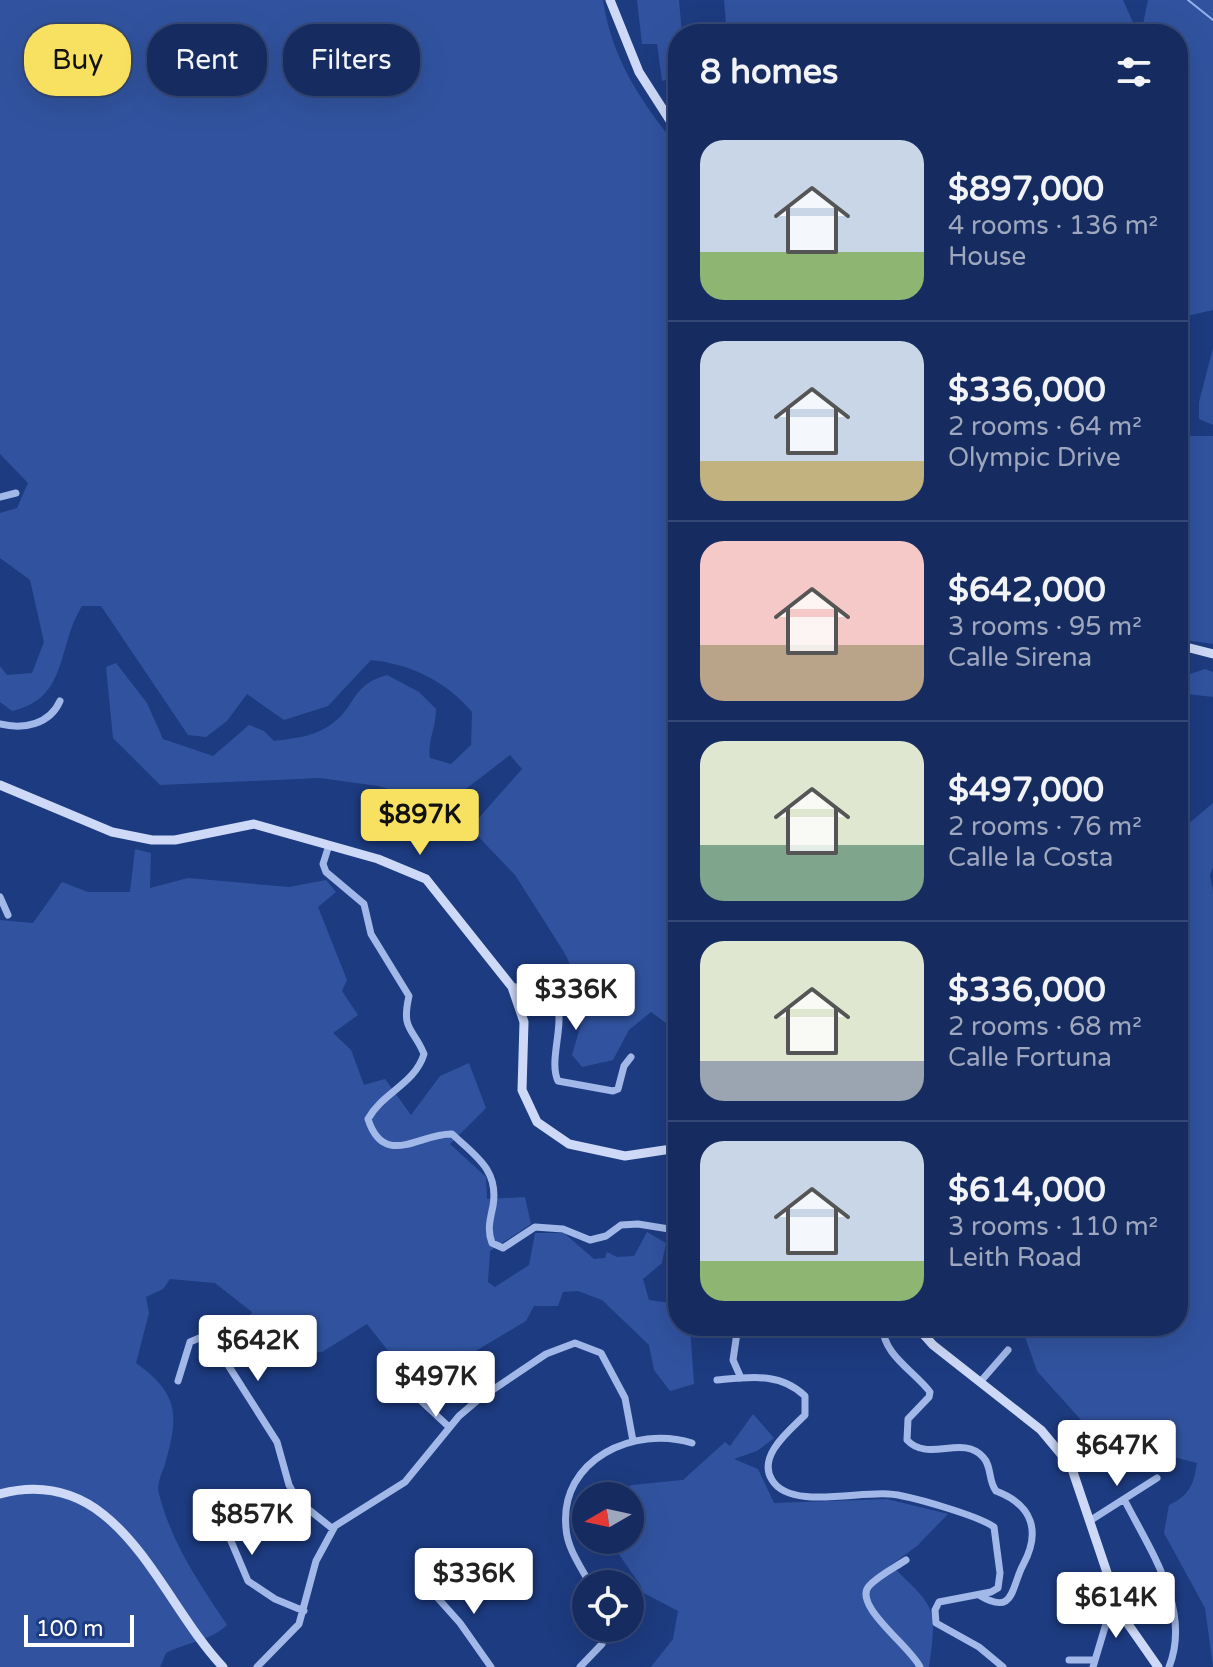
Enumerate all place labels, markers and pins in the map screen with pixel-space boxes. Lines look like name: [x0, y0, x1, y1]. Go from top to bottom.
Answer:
pin: $897K: [364, 789, 476, 857]
pin: $336K: [520, 964, 632, 1032]
pin: $642K: [202, 1315, 314, 1383]
pin: $497K: [380, 1351, 492, 1419]
pin: $647K: [1061, 1420, 1173, 1488]
pin: $857K: [196, 1489, 308, 1557]
pin: $336K: [418, 1548, 530, 1616]
pin: $614K: [1060, 1572, 1172, 1640]

